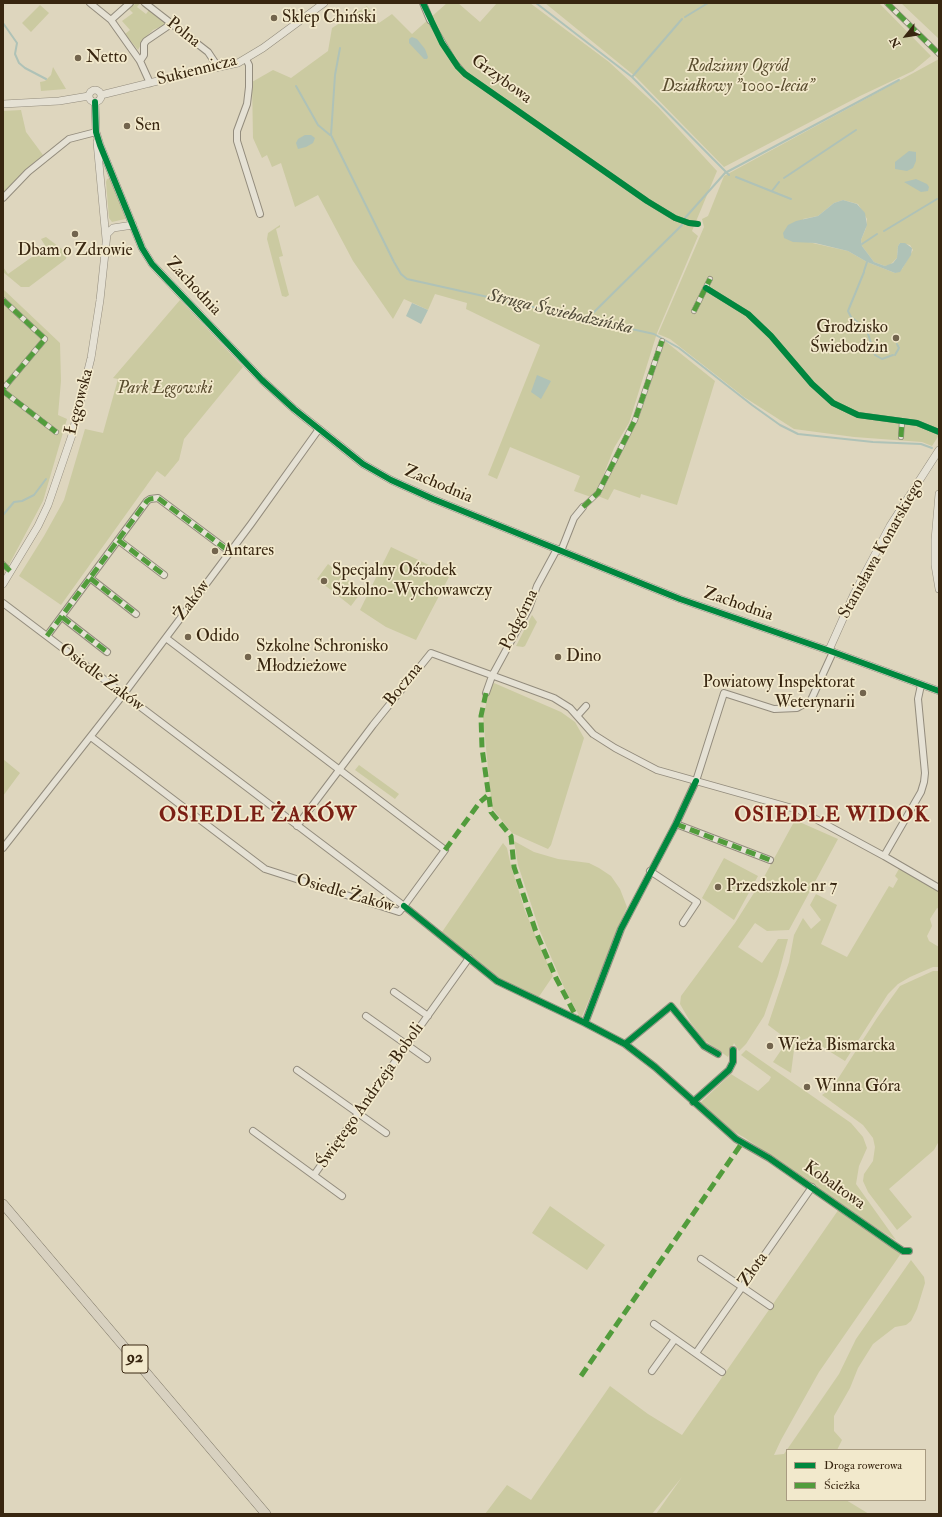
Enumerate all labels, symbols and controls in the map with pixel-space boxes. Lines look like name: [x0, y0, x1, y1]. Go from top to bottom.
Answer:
place label: Sklep Chiński: [282, 8, 376, 28]
street label: Polna: [162, 13, 204, 53]
marker: Sklep Chiński: [269, 13, 279, 23]
north arrow: [886, 16, 926, 56]
text: N: [887, 35, 903, 50]
place label: Netto: [86, 48, 127, 68]
street label: Sukiennicza: [155, 51, 239, 91]
street label: Grzybowa: [467, 51, 535, 109]
marker: Netto: [73, 53, 83, 63]
park label: Rodzinny Ogród Działkowy "1000-lecia": [662, 57, 814, 97]
place label: Sen: [135, 116, 160, 136]
marker: Sen: [122, 121, 132, 131]
marker: Dbam o Zdrowie: [70, 229, 80, 239]
place label: Dbam o Zdrowie: [17, 241, 133, 261]
street label: Zachodnia: [161, 254, 225, 320]
water label: Struga Świebodzińska: [485, 286, 635, 340]
place label: Grodzisko Świebodzin: [810, 318, 888, 358]
marker: Grodzisko Świebodzin: [891, 333, 901, 343]
street label: Łęgowska: [61, 367, 99, 437]
park label: Park Łęgowski: [117, 379, 213, 399]
street label: Zachodnia: [401, 461, 475, 509]
street label: Stanisława Konarskiego: [835, 475, 929, 623]
place label: Antares: [223, 541, 274, 561]
marker: Antares: [210, 546, 220, 556]
place label: Specjalny Ośrodek Szkolno-Wychowawczy: [332, 561, 492, 601]
street label: Żaków: [171, 576, 215, 626]
marker: Specjalny Ośrodek Szkolno-Wychowawczy: [319, 576, 329, 586]
street label: Zachodnia: [700, 584, 776, 626]
street label: Podgórna: [497, 586, 543, 654]
place label: Odido: [196, 627, 239, 647]
marker: Odido: [183, 632, 193, 642]
place label: Szkolne Schronisko Młodzieżowe: [256, 637, 388, 677]
street label: Osiedle Żaków: [55, 640, 147, 716]
place label: Dino: [566, 647, 601, 667]
marker: Szkolne Schronisko Młodzieżowe: [243, 652, 253, 662]
marker: Dino: [553, 652, 563, 662]
street label: Boczna: [380, 659, 428, 711]
place label: Powiatowy Inspektorat Weterynarii: [703, 673, 855, 713]
marker: Powiatowy Inspektorat Weterynarii: [858, 688, 868, 698]
district label: OSIEDLE ŻAKÓW: [159, 803, 357, 829]
district label: OSIEDLE WIDOK: [734, 803, 930, 829]
street label: Osiedle Żaków: [294, 870, 396, 918]
place label: Przedszkole nr 7: [726, 877, 837, 897]
marker: Przedszkole nr 7: [713, 882, 723, 892]
street label: Świętego Andrzeja Boboli: [313, 1019, 429, 1173]
place label: Wieża Bismarcka: [778, 1036, 895, 1056]
marker: Wieża Bismarcka: [765, 1041, 775, 1051]
place label: Winna Góra: [815, 1077, 901, 1097]
marker: Winna Góra: [802, 1082, 812, 1092]
street label: Kobaltowa: [799, 1157, 869, 1215]
street label: Złota: [735, 1249, 773, 1291]
road number: 92: [122, 1345, 148, 1373]
legend: [786, 1449, 926, 1501]
text: Droga rowerowa: [824, 1458, 902, 1473]
text: Ścieżka: [824, 1478, 860, 1493]

